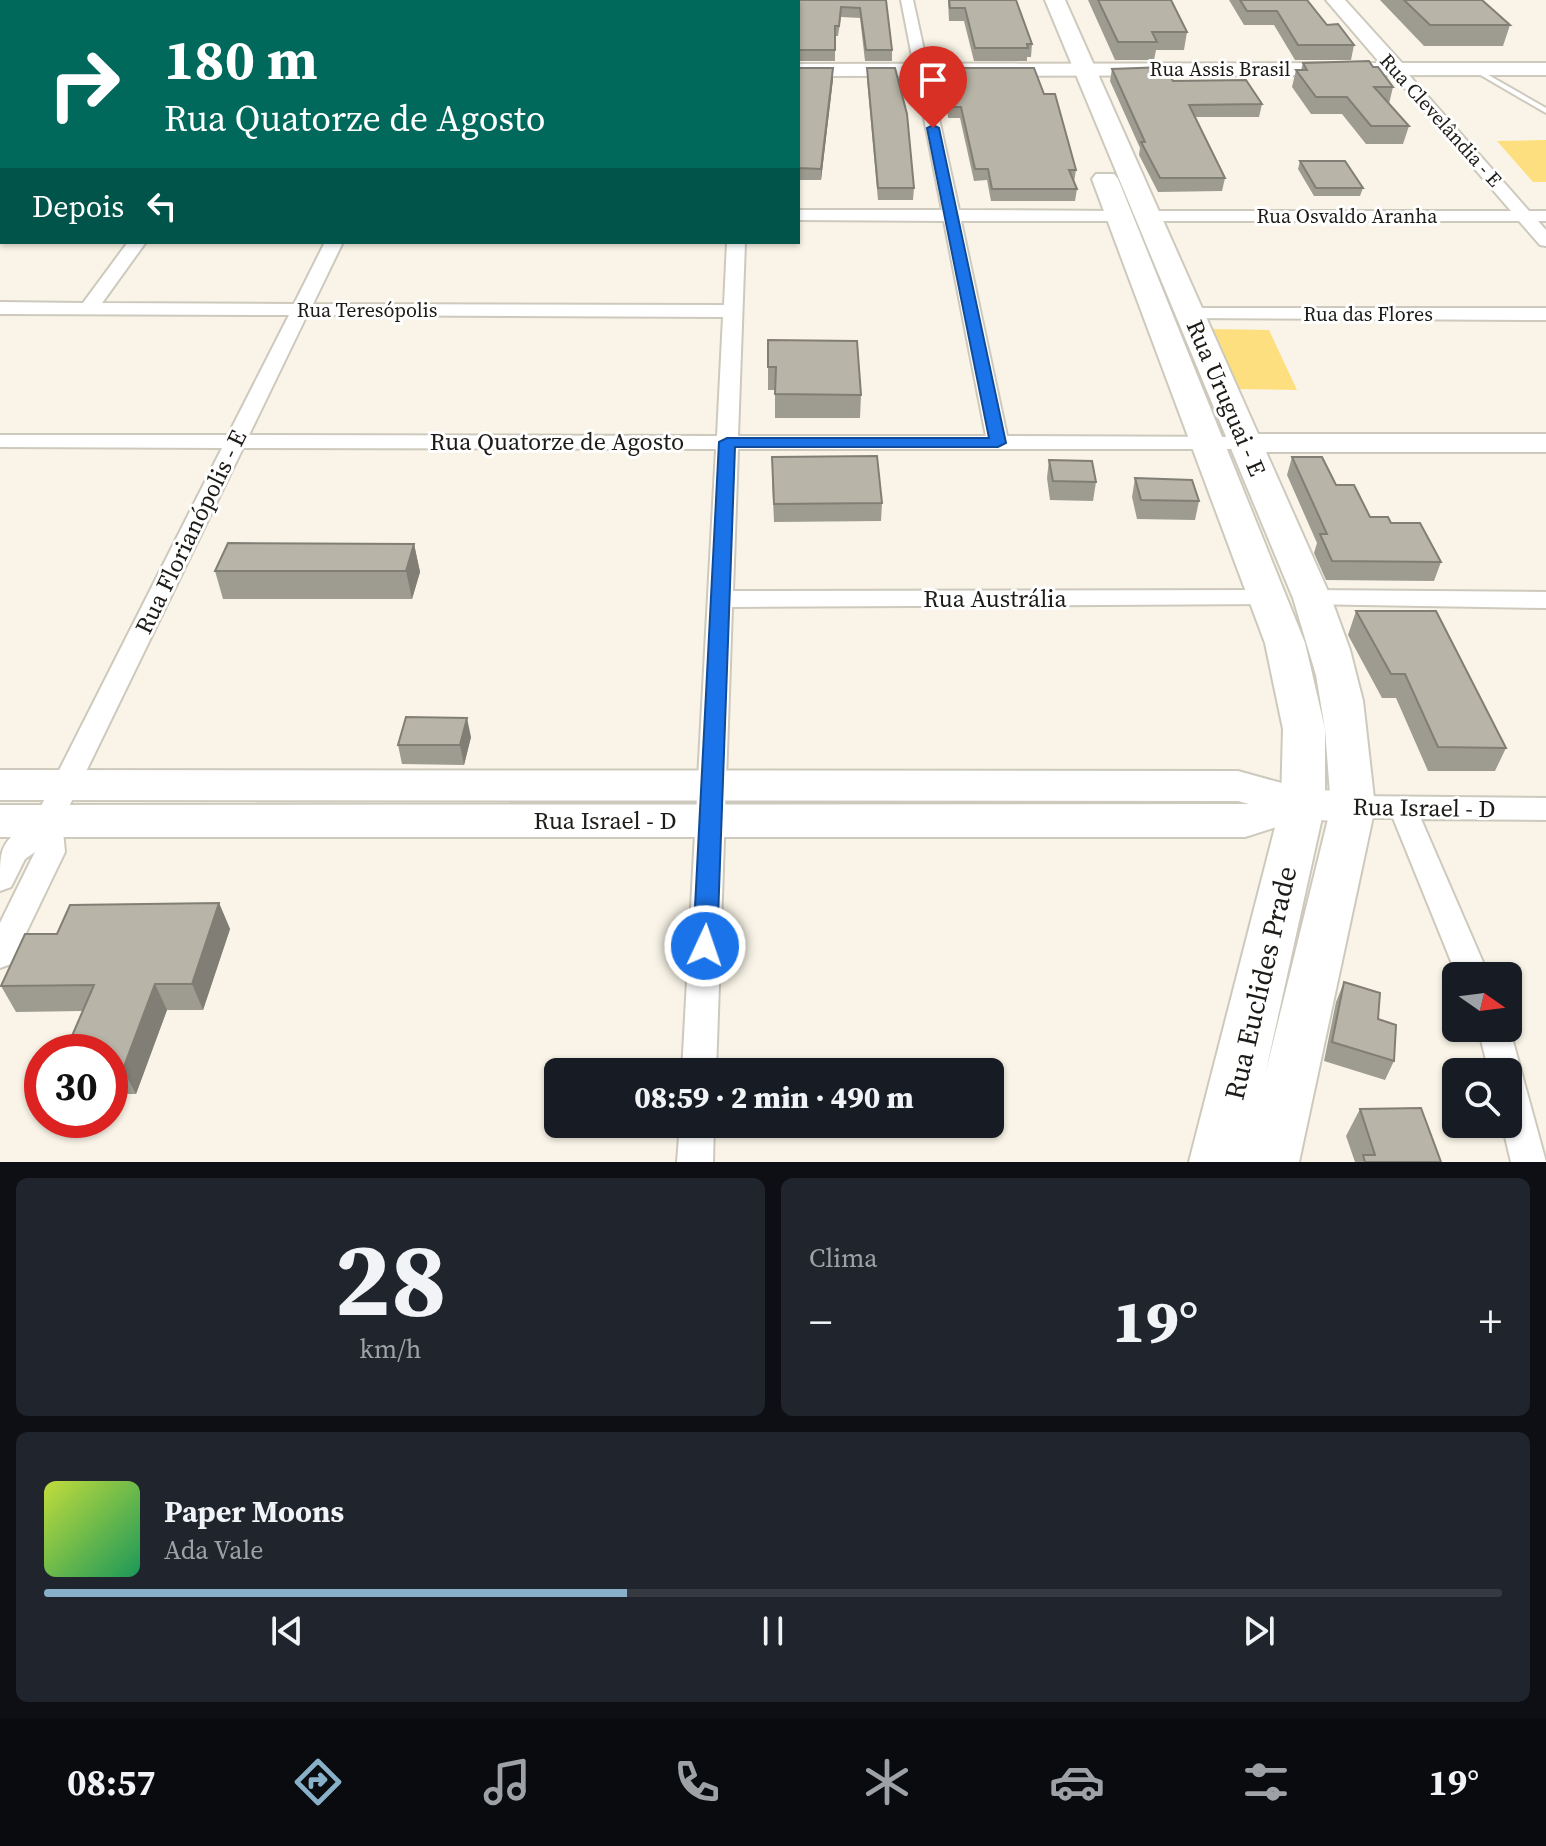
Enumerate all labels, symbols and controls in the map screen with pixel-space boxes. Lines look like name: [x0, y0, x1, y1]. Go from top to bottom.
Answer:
text: 180 m: [164, 21, 318, 98]
icon: right: [32, 32, 136, 136]
pin: [899, 46, 967, 128]
street label: Rua Clevelândia - E: [1374, 47, 1508, 193]
street label: Rua Assis Brasil: [1150, 55, 1290, 83]
icon: arrive: [911, 58, 955, 102]
text: Rua Quatorze de Agosto: [164, 94, 546, 143]
icon: left: [140, 184, 184, 228]
text: Depois: [32, 186, 124, 227]
street label: Rua Osvaldo Aranha: [1257, 202, 1438, 230]
street label: Rua Teresópolis: [297, 296, 437, 324]
street label: Rua das Flores: [1303, 300, 1433, 328]
street label: Rua Uruguai - E: [1179, 315, 1274, 481]
street label: Rua Florianópolis - E: [127, 424, 254, 639]
street label: Rua Quatorze de Agosto: [430, 425, 684, 458]
street label: Rua Austrália: [923, 582, 1067, 615]
street label: Rua Israel - D: [1352, 790, 1496, 825]
street label: Rua Israel - D: [534, 804, 676, 837]
street label: Rua Euclides Prade: [1215, 862, 1305, 1104]
position arrow: [663, 904, 747, 988]
north arrow: [1442, 962, 1522, 1042]
map controls: [1442, 962, 1522, 1138]
speed limit sign: 30: [24, 1034, 128, 1138]
button: search: [1442, 1058, 1522, 1138]
text: 08:59 · 2 min · 490 m: [634, 1077, 914, 1118]
text: 28: [334, 1207, 447, 1350]
text: Clima: [809, 1240, 878, 1276]
text: 19°: [1113, 1280, 1198, 1362]
text: −: [809, 1291, 832, 1352]
text: +: [1479, 1291, 1502, 1352]
text: km/h: [360, 1331, 421, 1367]
text: Paper Moons: [164, 1491, 344, 1532]
text: Ada Vale: [164, 1532, 263, 1568]
icon: previous: [265, 1609, 309, 1653]
icon: pause: [751, 1609, 795, 1653]
icon: next: [1237, 1609, 1281, 1653]
icon: directions: [290, 1754, 346, 1810]
icon: music: [479, 1754, 535, 1810]
icon: phone: [669, 1754, 725, 1810]
icon: climate: [859, 1754, 915, 1810]
icon: car: [1049, 1754, 1105, 1810]
icon: filters: [1238, 1754, 1294, 1810]
text: 08:57: [67, 1758, 156, 1807]
text: 19°: [1428, 1758, 1479, 1807]

